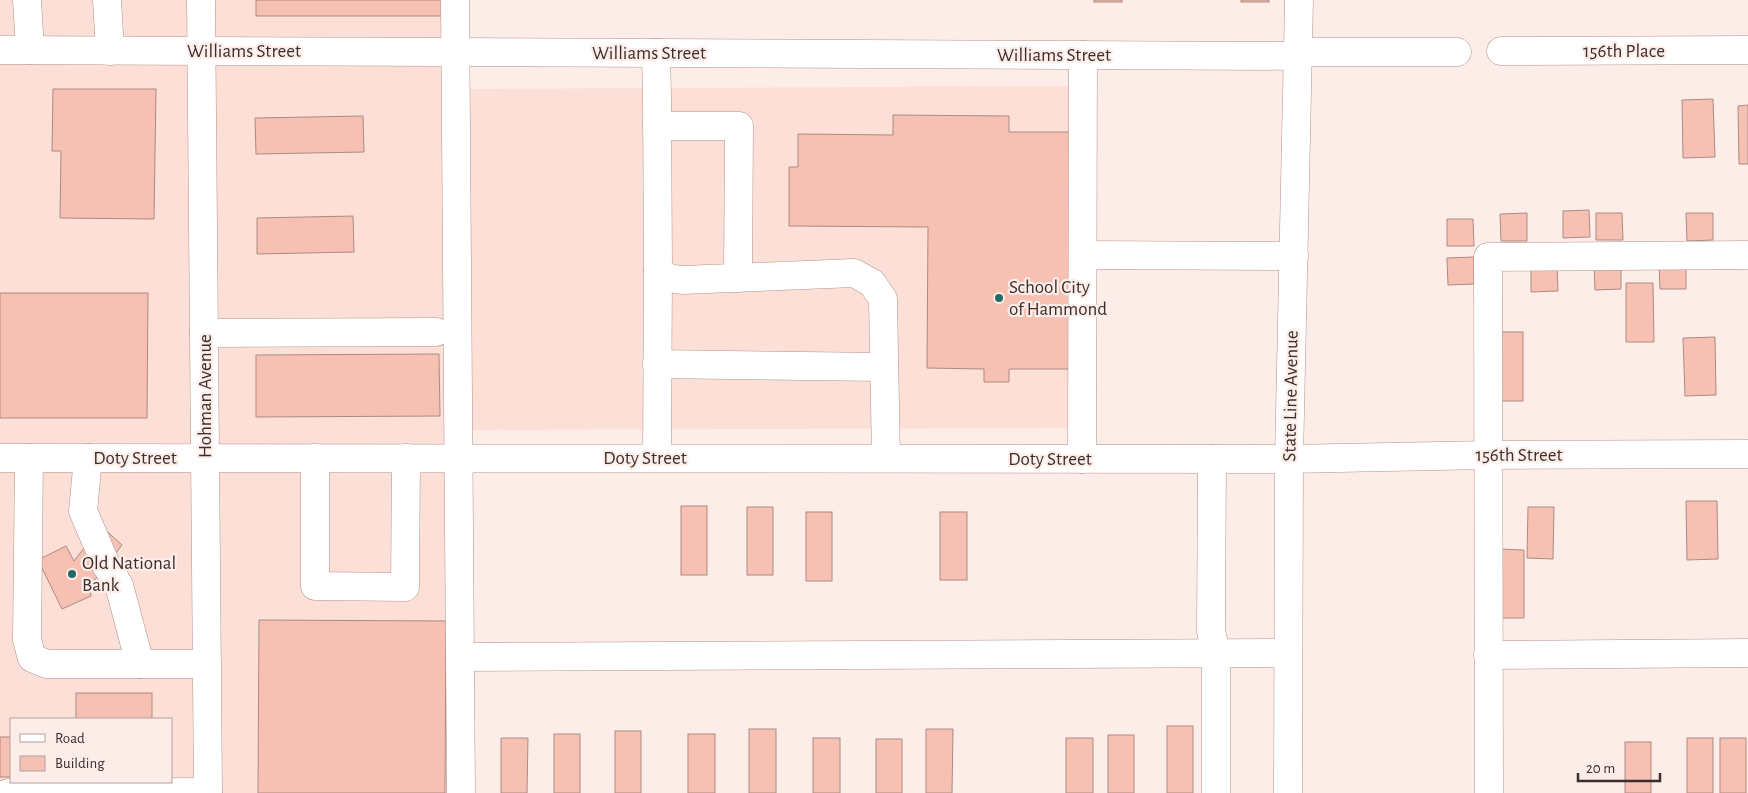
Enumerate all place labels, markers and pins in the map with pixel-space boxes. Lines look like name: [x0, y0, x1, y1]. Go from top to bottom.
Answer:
place label: School City of Hammond: [1009, 278, 1107, 319]
marker: School City of Hammond: [993, 292, 1005, 304]
place label: Old National Bank: [82, 554, 176, 595]
marker: Old National Bank: [66, 568, 78, 580]

